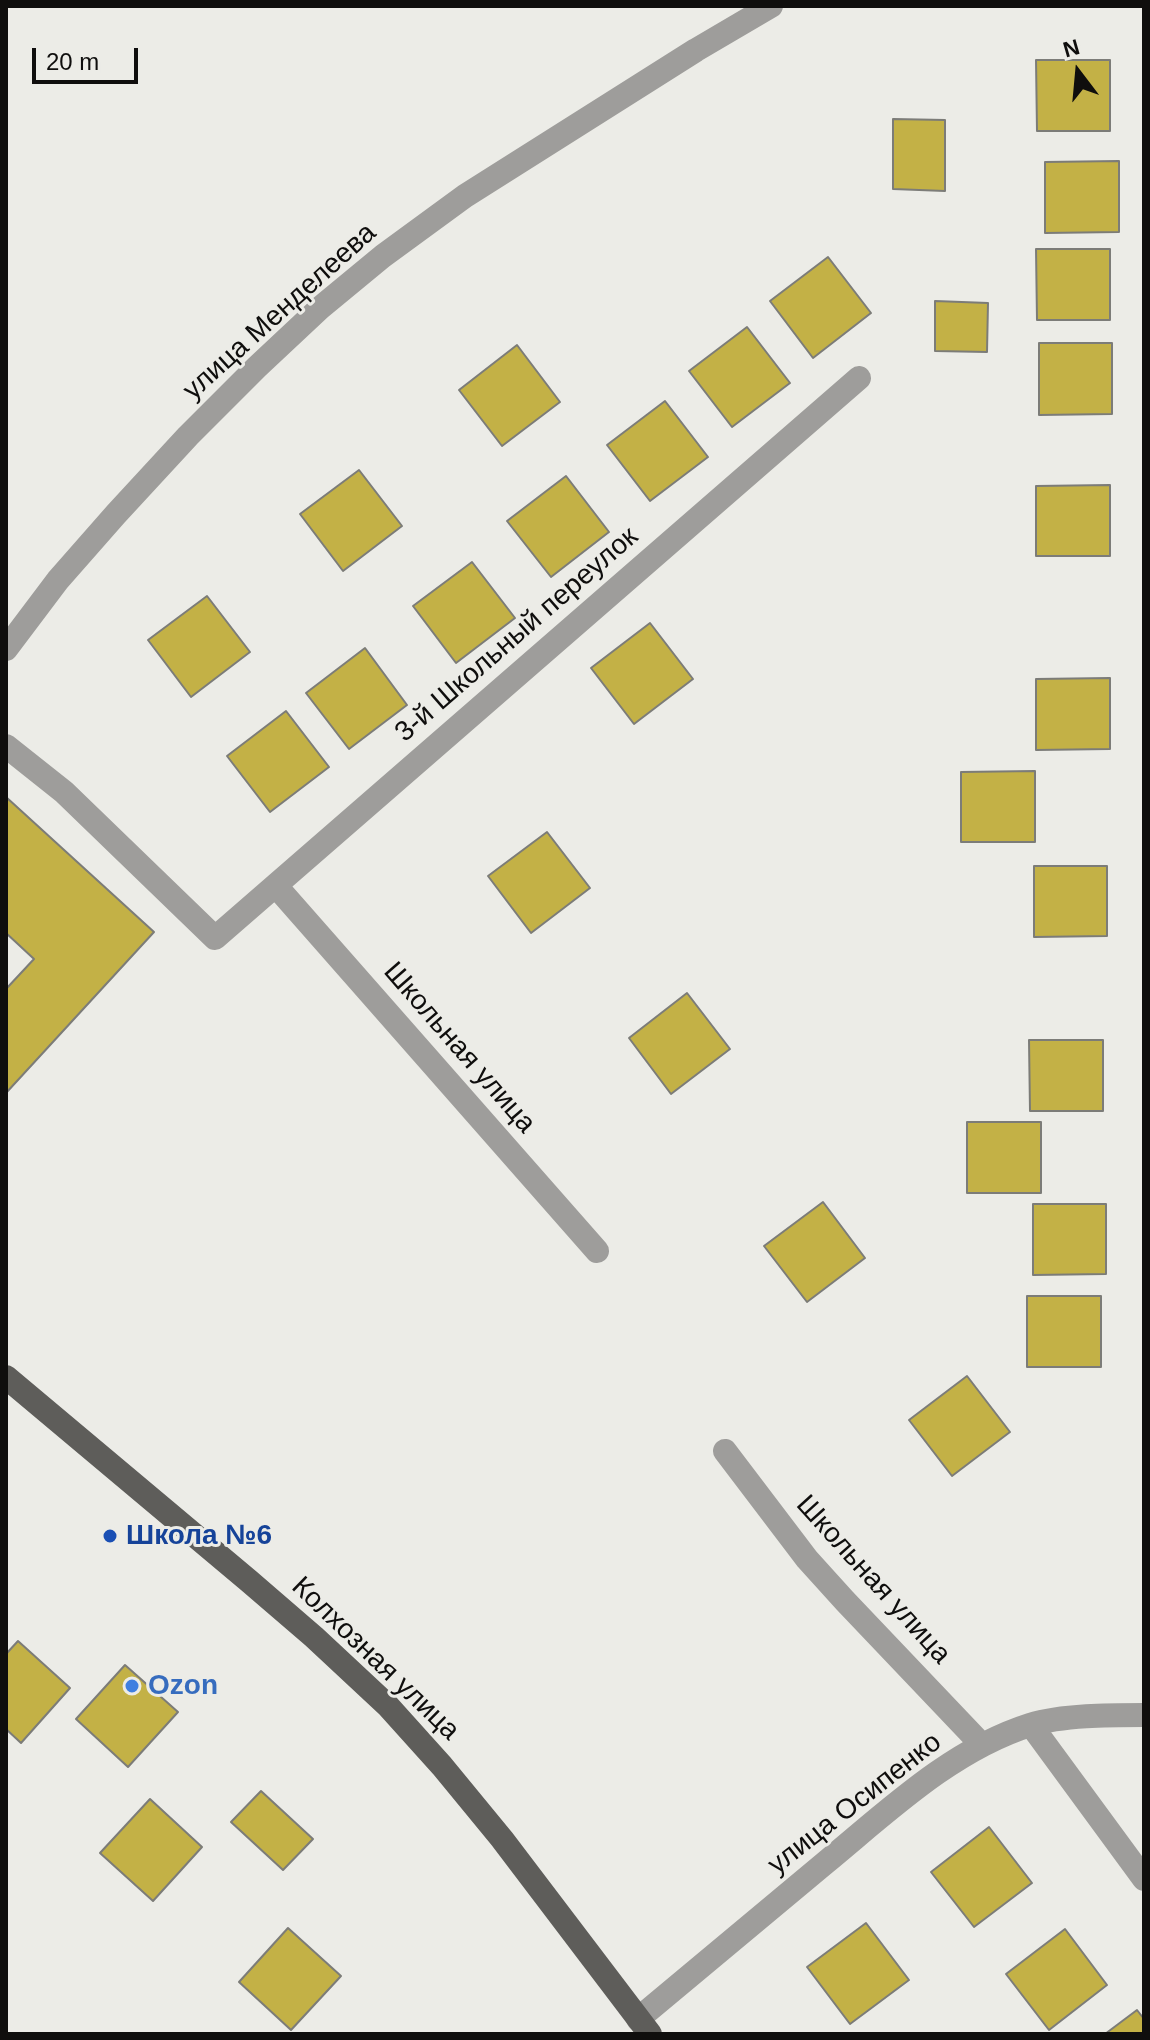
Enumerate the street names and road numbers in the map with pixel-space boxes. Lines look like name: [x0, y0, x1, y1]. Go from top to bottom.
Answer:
street label: улица Менделеева: [177, 217, 383, 407]
street label: 3-й Школьный переулок: [389, 520, 645, 750]
street label: Школьная улица: [376, 956, 542, 1140]
street label: Школьная улица: [789, 1489, 957, 1671]
street label: Колхозная улица: [284, 1570, 466, 1748]
street label: улица Осипенко: [762, 1726, 948, 1882]

